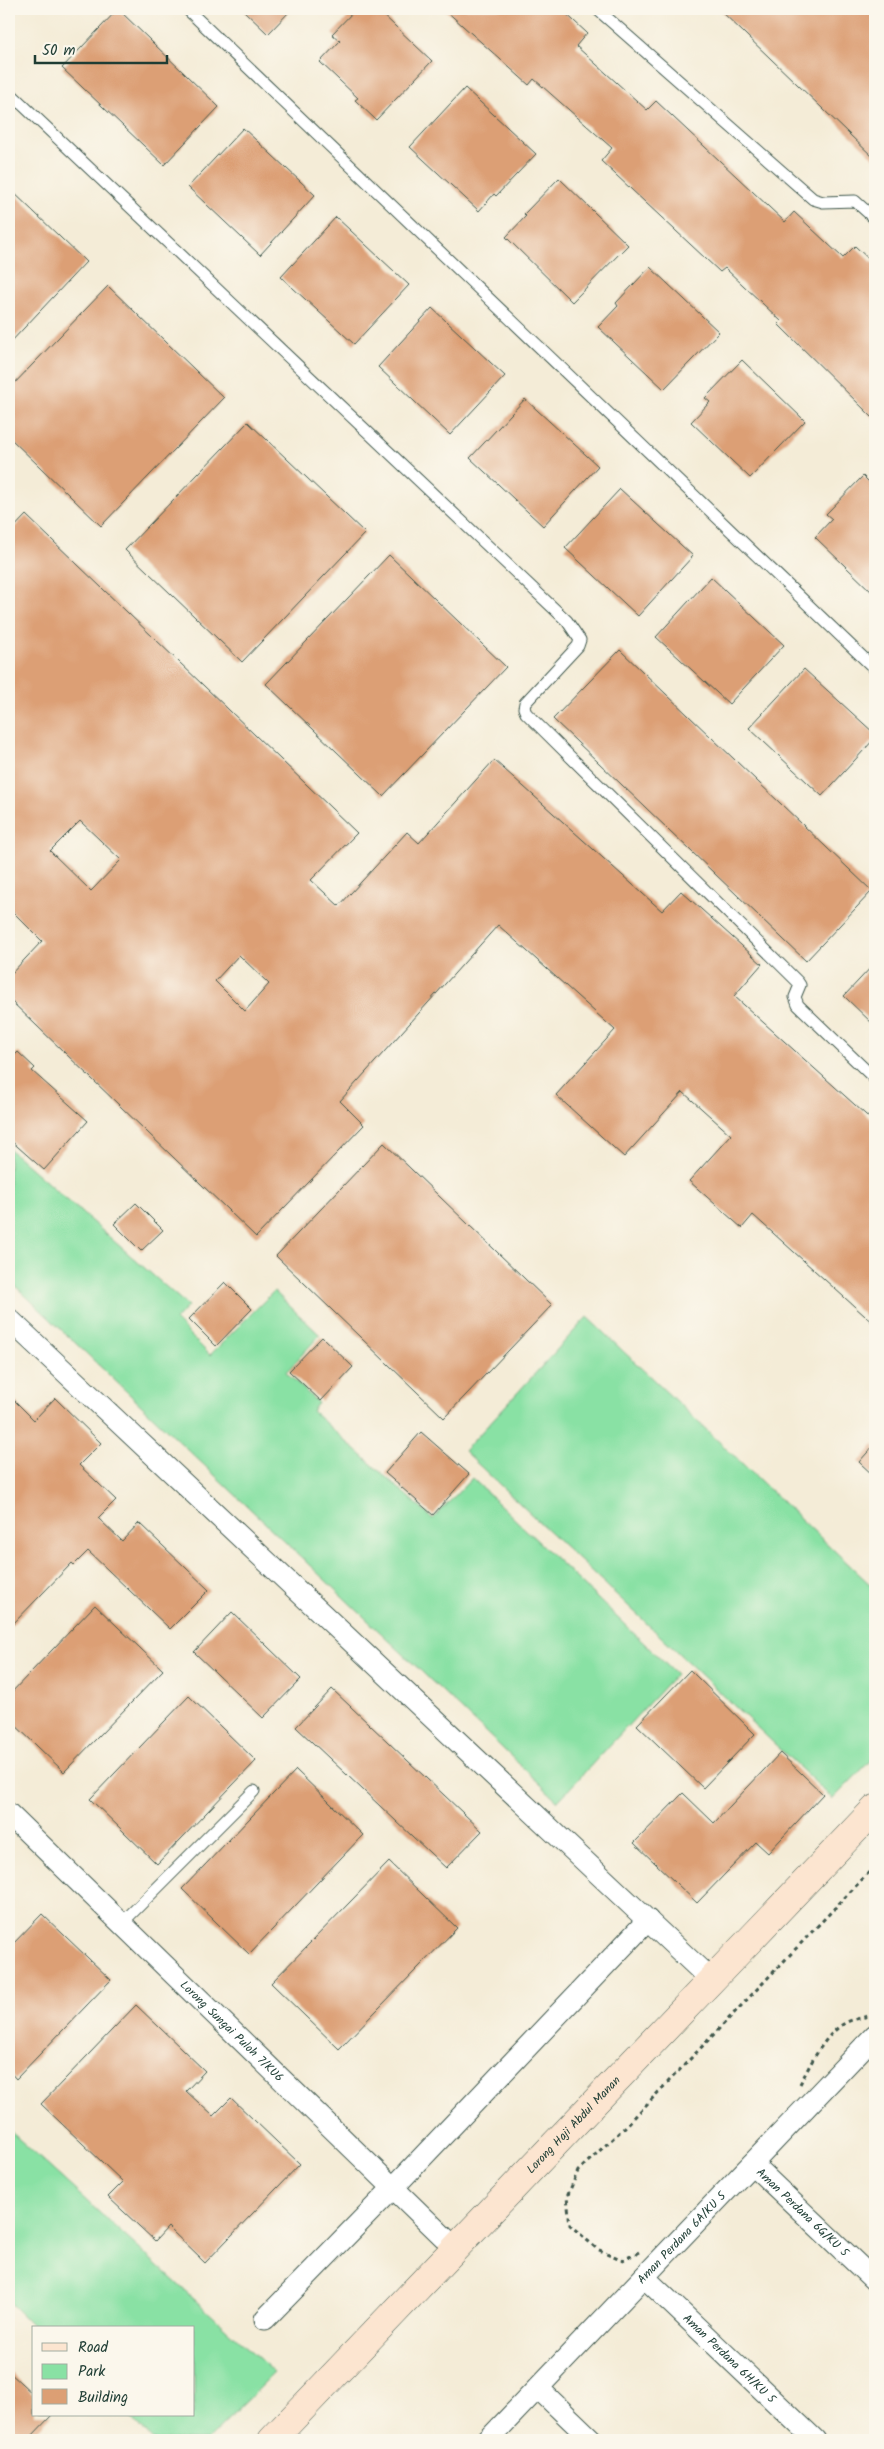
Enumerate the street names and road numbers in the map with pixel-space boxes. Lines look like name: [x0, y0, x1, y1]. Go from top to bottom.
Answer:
street label: Lorong Sungai Puloh 7/KU6: [175, 1976, 288, 2086]
street label: Lorong Haji Abdul Manan: [522, 2072, 625, 2179]
street label: Aman Perdana 6G/KU 5: [752, 2164, 854, 2263]
street label: Aman Perdana 6A/KU 5: [633, 2186, 732, 2289]
street label: Aman Perdana 6H/KU 5: [678, 2310, 781, 2409]

